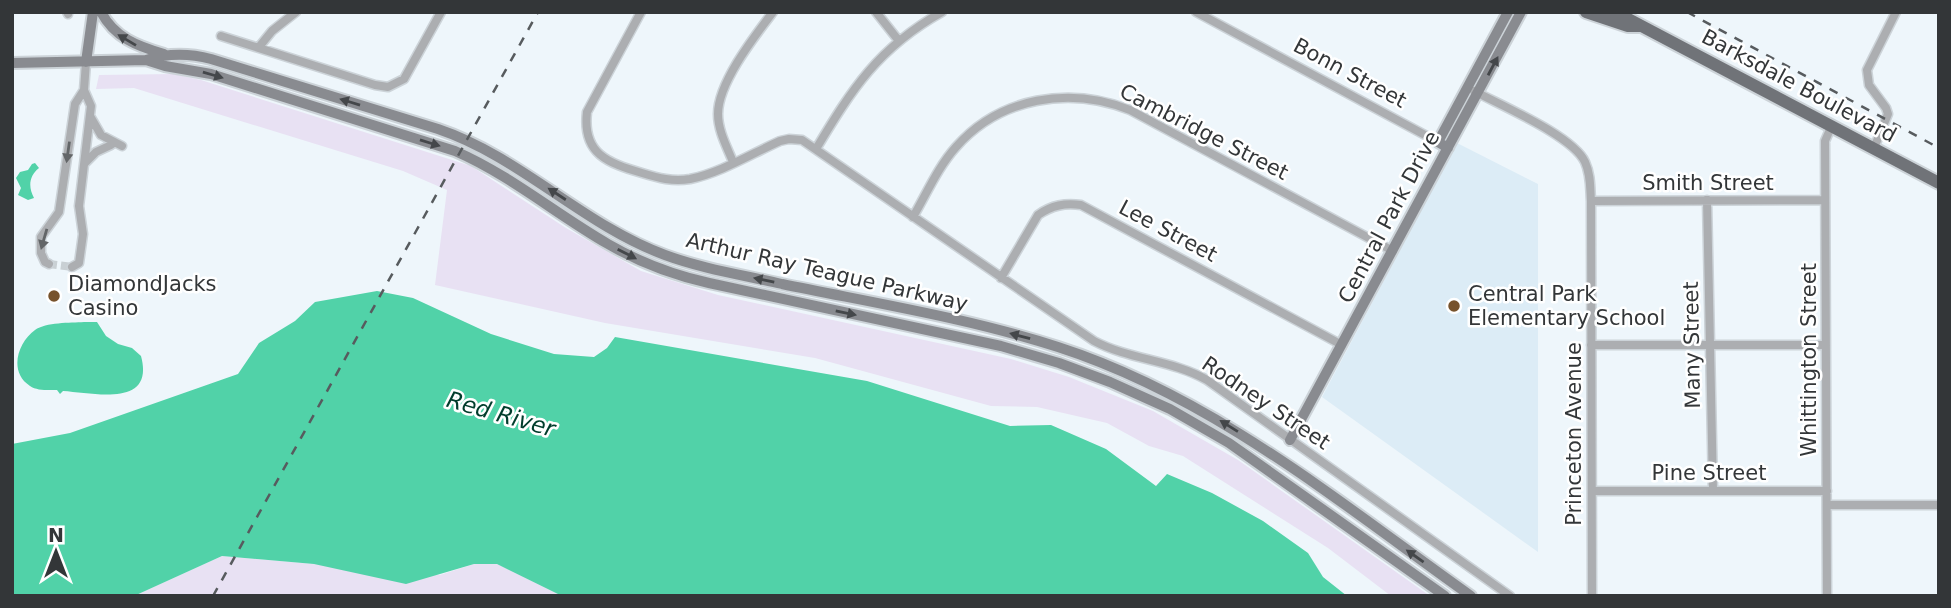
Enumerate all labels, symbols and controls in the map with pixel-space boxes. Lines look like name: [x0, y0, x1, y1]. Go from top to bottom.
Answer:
street label: Barksdale Boulevard: [1698, 24, 1900, 148]
street label: Bonn Street: [1289, 33, 1411, 113]
one-way arrow: [118, 34, 137, 47]
one-way arrow: [1486, 56, 1498, 76]
one-way arrow: [202, 71, 223, 81]
street label: Cambridge Street: [1116, 79, 1292, 185]
one-way arrow: [339, 96, 360, 107]
street label: Central Park Drive: [1334, 127, 1444, 307]
one-way arrow: [420, 138, 441, 148]
one-way arrow: [62, 141, 73, 163]
street label: Smith Street: [1642, 171, 1774, 195]
one-way arrow: [547, 187, 566, 200]
street label: Lee Street: [1115, 195, 1221, 267]
street label: Arthur Ray Teague Parkway: [684, 228, 970, 316]
one-way arrow: [38, 229, 48, 250]
one-way arrow: [617, 249, 637, 260]
street label: Whittington Street: [1797, 263, 1821, 457]
place label: DiamondJacks Casino: [68, 272, 217, 320]
one-way arrow: [753, 274, 775, 285]
street label: Many Street: [1679, 281, 1705, 409]
place label: Central Park Elementary School: [1468, 282, 1665, 330]
marker: DiamondJacks Casino: [46, 288, 62, 304]
marker: Central Park Elementary School: [1446, 298, 1462, 314]
one-way arrow: [835, 307, 857, 318]
one-way arrow: [1009, 330, 1031, 341]
street label: Princeton Avenue: [1562, 342, 1586, 526]
street label: Rodney Street: [1198, 351, 1334, 455]
water label: Red River: [444, 386, 560, 442]
one-way arrow: [1219, 419, 1238, 432]
street label: Pine Street: [1652, 461, 1766, 485]
north arrow: [21, 517, 91, 587]
text: N: [48, 524, 64, 546]
one-way arrow: [1406, 549, 1424, 563]

